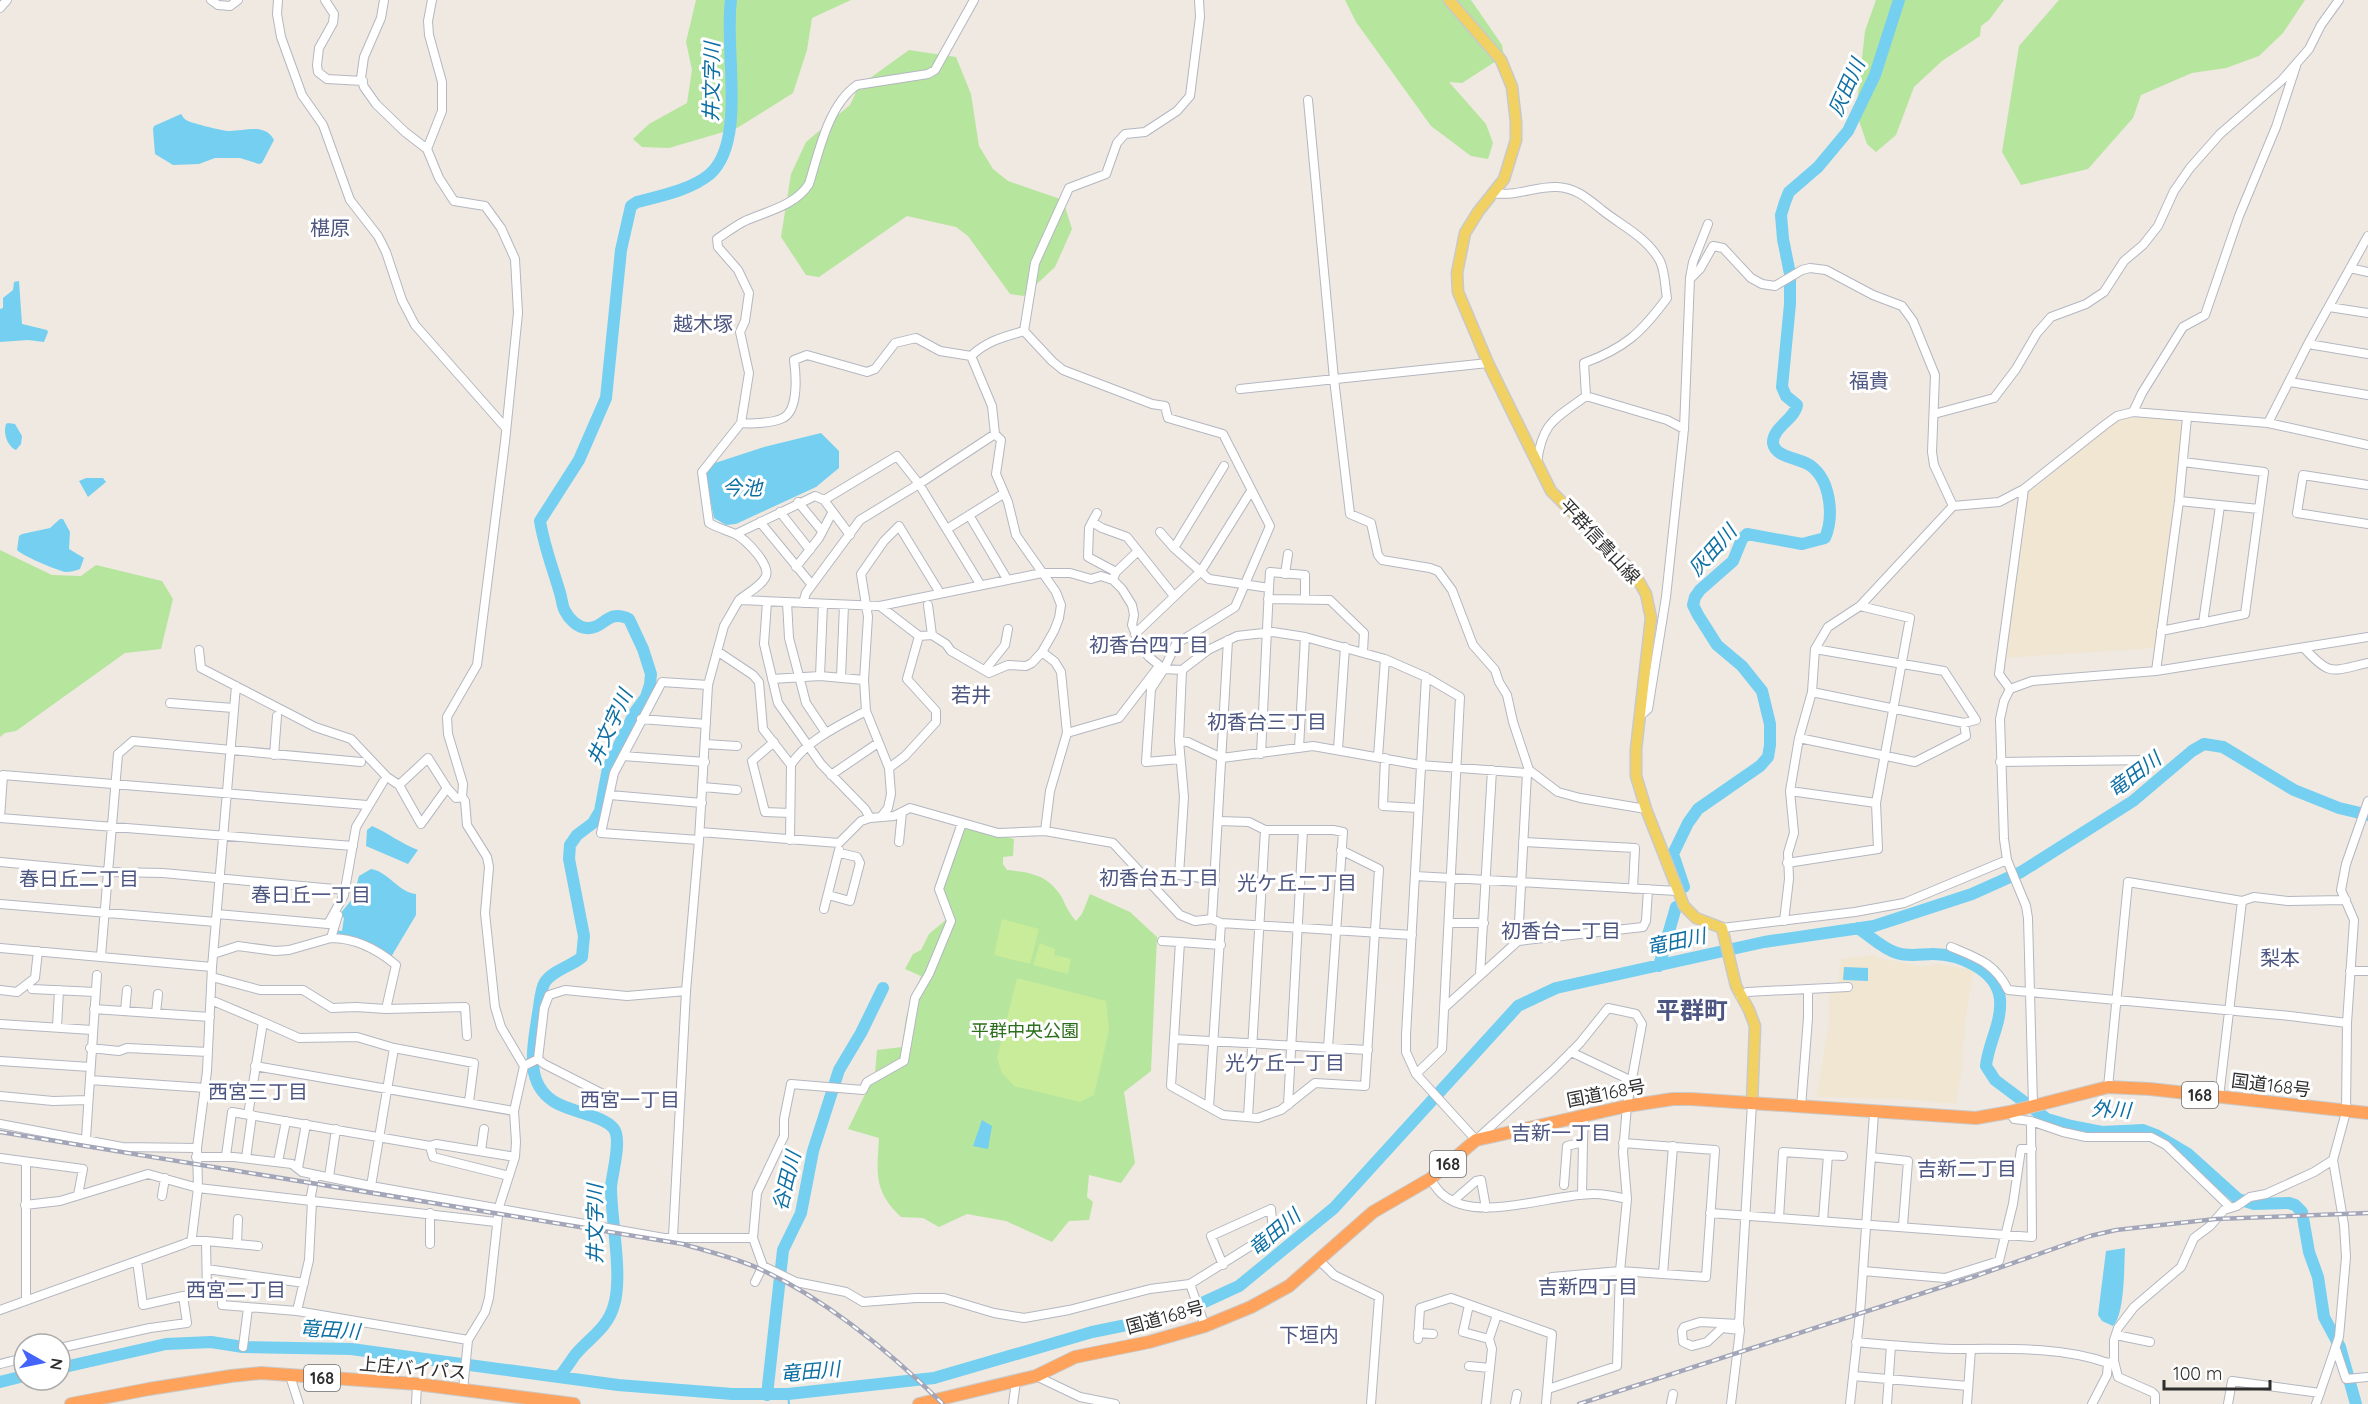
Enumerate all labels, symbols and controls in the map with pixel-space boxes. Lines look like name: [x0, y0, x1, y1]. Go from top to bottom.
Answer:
water label: 井文字川: [698, 40, 724, 122]
water label: 灰田川: [1822, 53, 1870, 119]
district label: 椹原: [310, 215, 350, 240]
district label: 越木塚: [673, 311, 733, 336]
district label: 福貴: [1849, 368, 1889, 393]
water label: 今池: [722, 475, 764, 500]
street label: 平群信貴山線: [1555, 494, 1645, 588]
water label: 灰田川: [1683, 518, 1743, 581]
district label: 初香台四丁目: [1089, 632, 1209, 657]
district label: 若井: [951, 682, 991, 707]
water label: 井文字川: [581, 684, 638, 769]
district label: 初香台三丁目: [1207, 709, 1327, 734]
water label: 竜田川: [2103, 745, 2167, 802]
district label: 初香台五丁目: [1099, 865, 1219, 890]
district label: 春日丘二丁目: [19, 866, 139, 891]
district label: 光ケ丘二丁目: [1237, 870, 1357, 895]
district label: 春日丘一丁目: [251, 882, 371, 907]
district label: 初香台一丁目: [1501, 918, 1621, 943]
water label: 竜田川: [1644, 922, 1710, 959]
district label: 梨本: [2260, 945, 2300, 970]
district label: 平群町: [1656, 995, 1728, 1025]
park label: 平群中央公園: [971, 1019, 1079, 1042]
district label: 光ケ丘一丁目: [1225, 1050, 1345, 1075]
street label: 国道168号: [2230, 1069, 2312, 1101]
street label: 国道168号: [1565, 1074, 1647, 1112]
district label: 西宮三丁目: [208, 1079, 308, 1104]
road number: 168: [2182, 1082, 2218, 1108]
district label: 西宮一丁目: [580, 1087, 680, 1112]
water label: 外川: [2090, 1095, 2134, 1123]
district label: 吉新一丁目: [1511, 1120, 1611, 1145]
water label: 谷田川: [767, 1147, 806, 1213]
road number: 168: [1430, 1151, 1466, 1177]
district label: 吉新二丁目: [1917, 1156, 2017, 1181]
water label: 井文字川: [582, 1182, 607, 1264]
water label: 竜田川: [1243, 1202, 1307, 1261]
district label: 吉新四丁目: [1538, 1274, 1638, 1299]
district label: 西宮二丁目: [186, 1277, 286, 1302]
street label: 国道168号: [1123, 1296, 1207, 1338]
water label: 竜田川: [299, 1314, 363, 1344]
district label: 下垣内: [1279, 1322, 1339, 1347]
north arrow: [12, 1332, 72, 1392]
street label: 上庄バイパス: [358, 1352, 468, 1384]
scale bar: [2164, 1353, 2270, 1391]
water label: 竜田川: [779, 1356, 843, 1386]
text: N: [46, 1357, 68, 1372]
text: 100 m: [2173, 1362, 2222, 1385]
road number: 168: [304, 1365, 340, 1391]

